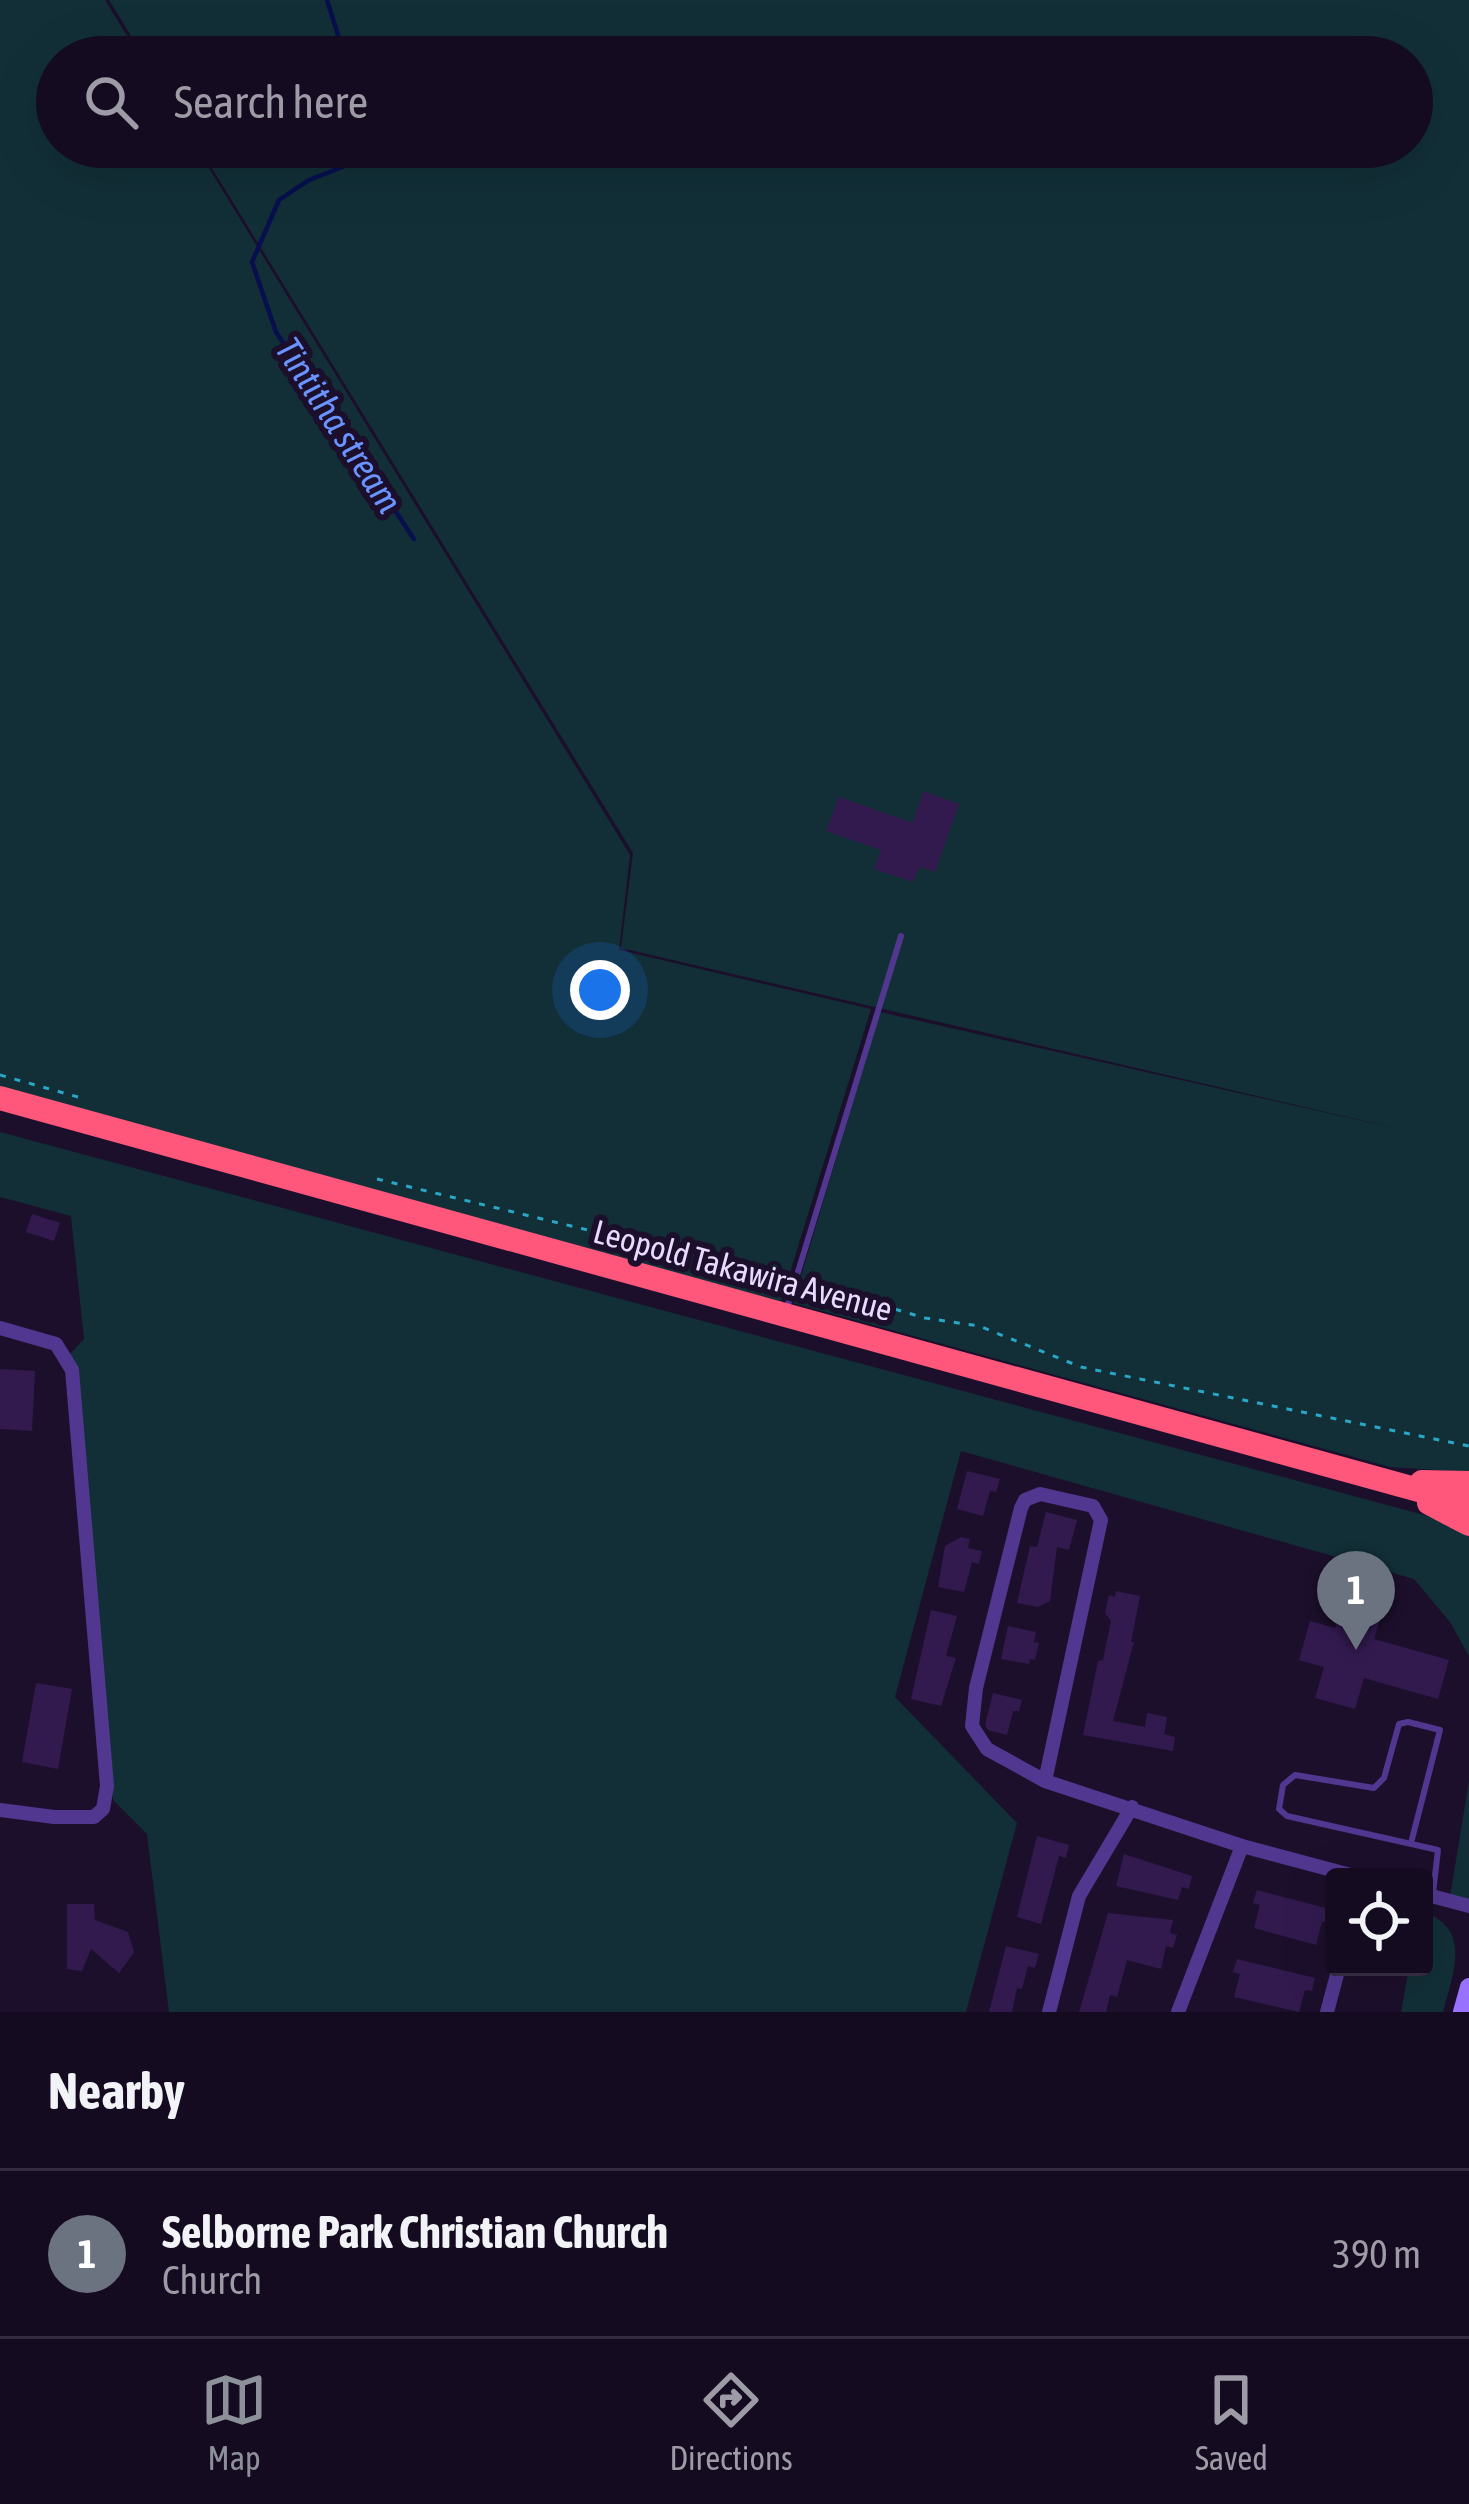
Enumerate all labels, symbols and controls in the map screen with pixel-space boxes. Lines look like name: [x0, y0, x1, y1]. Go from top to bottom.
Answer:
search box: [36, 36, 1433, 168]
icon: search: [78, 69, 144, 135]
text: Search here: [174, 76, 368, 128]
water label: Tintitha stream: [267, 330, 411, 520]
your location: [570, 960, 630, 1020]
street label: Leopold Takawira Avenue: [589, 1212, 897, 1328]
pin: 1: [1317, 1551, 1395, 1650]
map controls: [1325, 1868, 1433, 1976]
button: locate: [1325, 1868, 1433, 1976]
text: Nearby: [48, 2061, 185, 2120]
text: Selborne Park Christian Church: [162, 2206, 668, 2258]
text: 1: [78, 2232, 96, 2276]
text: 390 m: [1333, 2232, 1421, 2276]
text: Church: [162, 2258, 262, 2302]
tab: Map: [201, 2367, 267, 2477]
tab: Directions: [669, 2367, 793, 2477]
tab: Saved: [1195, 2367, 1268, 2477]

